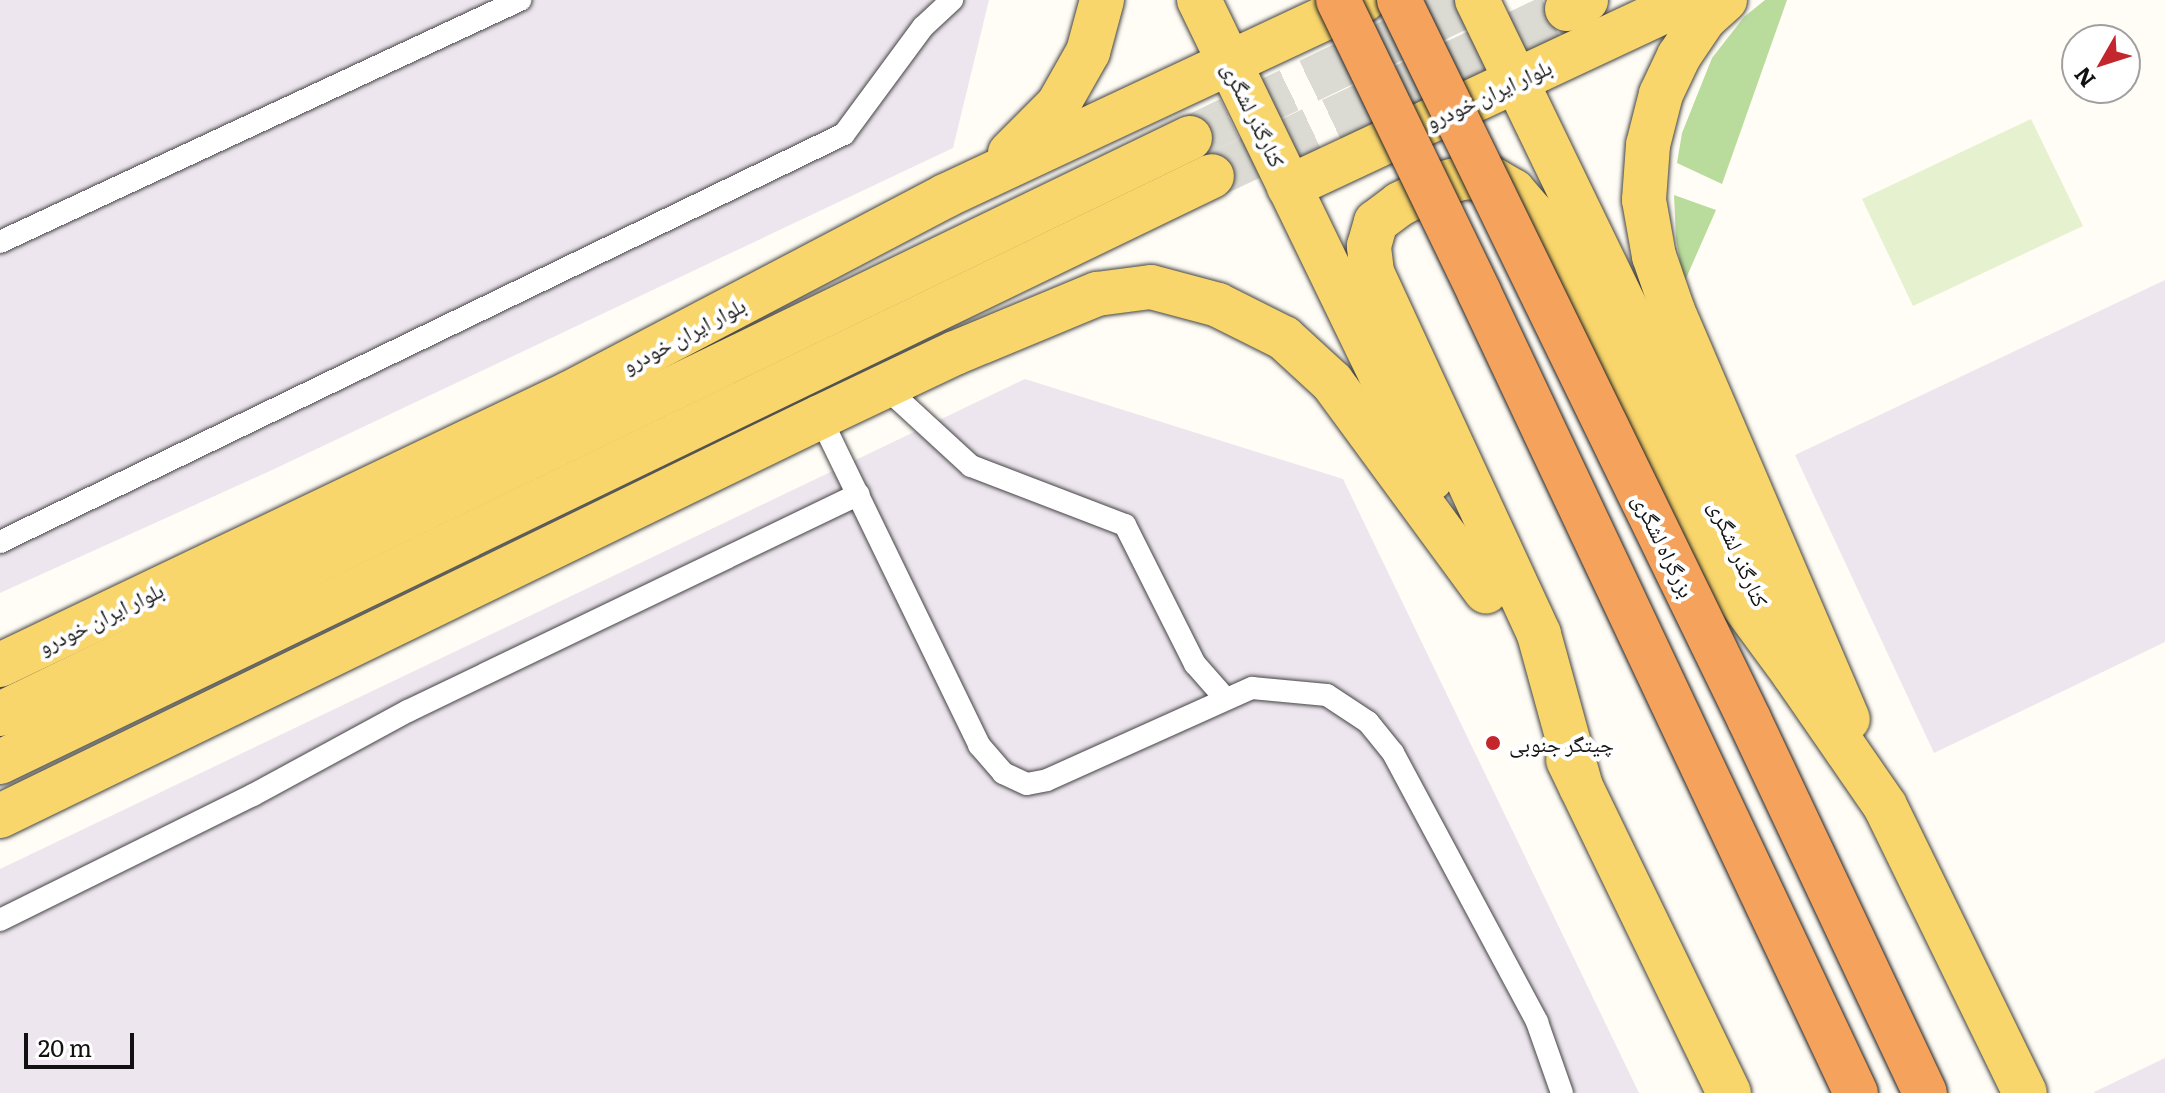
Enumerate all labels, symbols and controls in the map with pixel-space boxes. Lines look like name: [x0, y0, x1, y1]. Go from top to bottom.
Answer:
north arrow: [2061, 24, 2141, 104]
street label: بلوار ایران خودرو: [1421, 52, 1555, 134]
street label: کنارگذر لشگری: [1218, 57, 1292, 171]
text: N: [2065, 61, 2102, 96]
street label: بلوار ایران خودرو: [617, 290, 749, 378]
street label: بزرگراه لشگری: [1629, 489, 1701, 601]
street label: کنارگذر لشگری: [1705, 496, 1775, 610]
street label: بلوار ایران خودرو: [33, 575, 167, 659]
place label: چیتگر جنوبی: [1509, 730, 1614, 756]
marker: چیتگر جنوبی: [1484, 734, 1502, 752]
scale bar: [28, 1017, 138, 1067]
text: 20 m: [38, 1029, 92, 1064]

